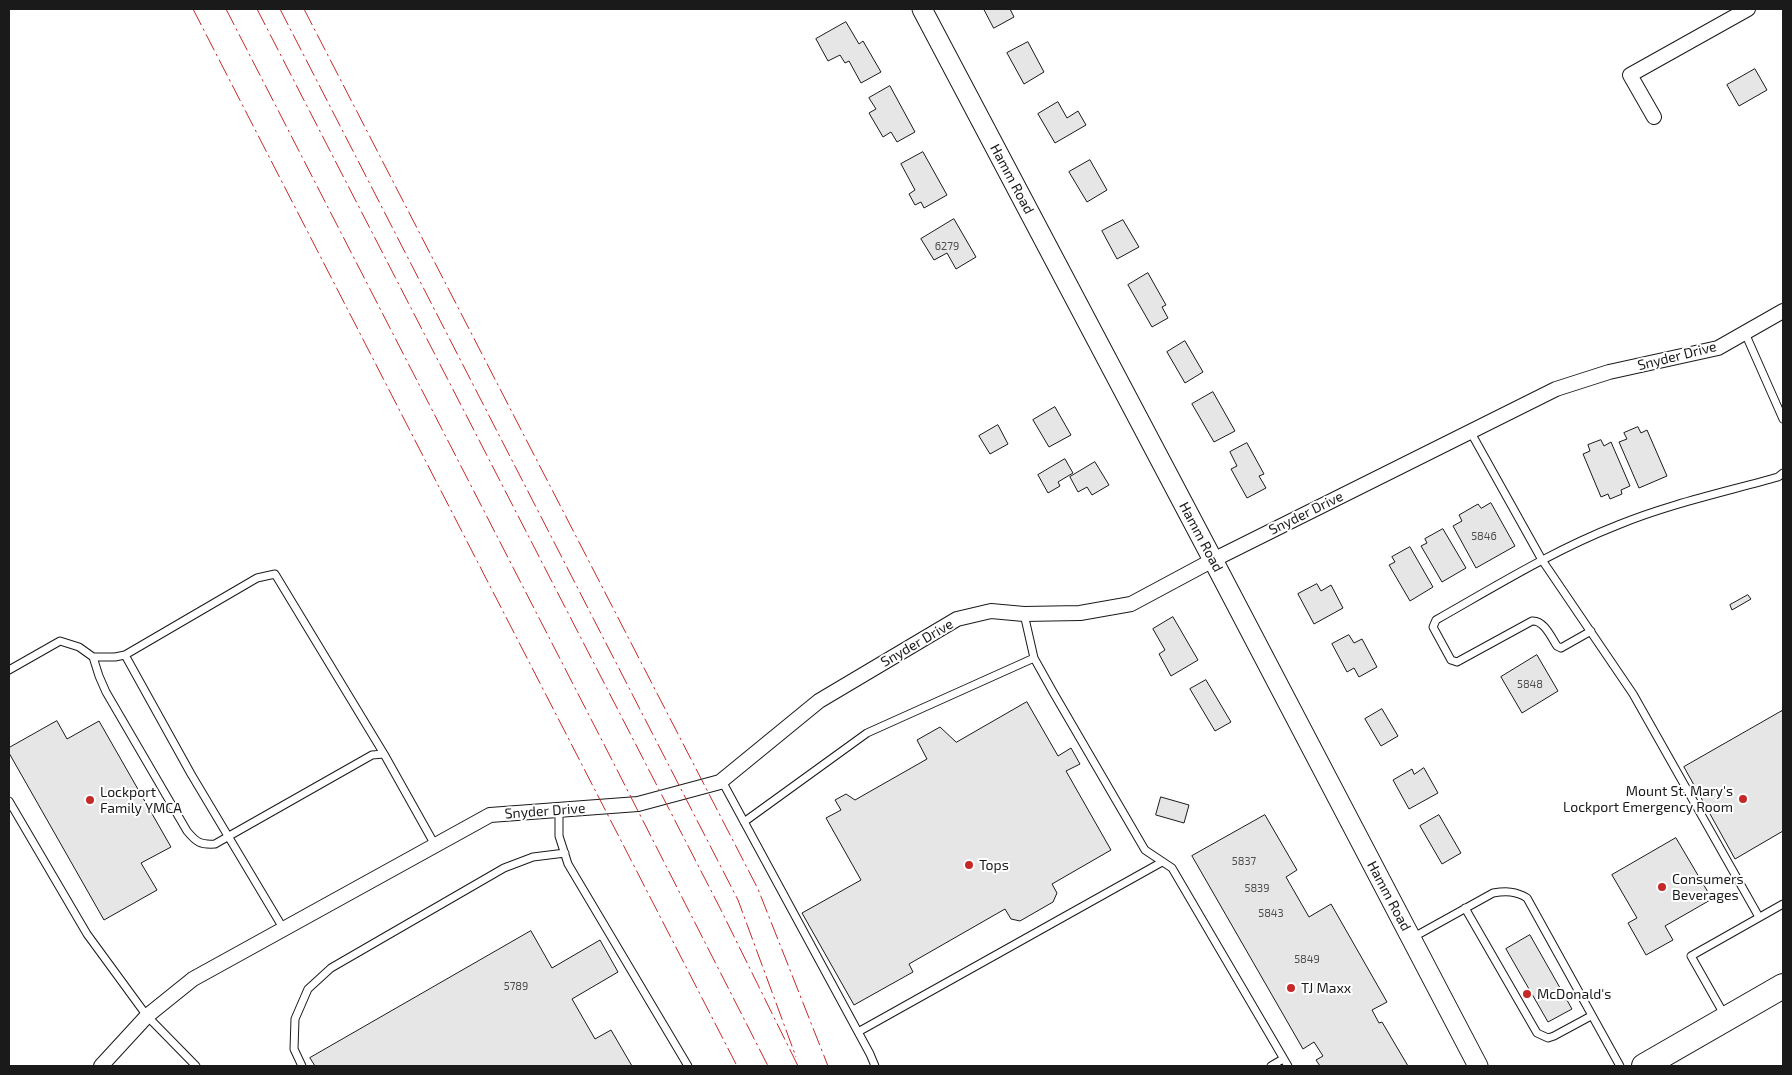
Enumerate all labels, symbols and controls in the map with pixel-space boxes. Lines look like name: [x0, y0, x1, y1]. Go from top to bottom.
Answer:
street label: Hamm Road: [987, 141, 1037, 217]
house number: 6279: [935, 239, 959, 253]
street label: Snyder Drive: [1636, 338, 1718, 374]
street label: Snyder Drive: [1266, 488, 1346, 538]
street label: Hamm Road: [1176, 499, 1226, 575]
house number: 5846: [1471, 529, 1497, 543]
street label: Snyder Drive: [878, 616, 956, 670]
house number: 5848: [1517, 677, 1543, 691]
place label: Mount St. Mary's Lockport Emergency Room: [1563, 783, 1733, 816]
place label: Lockport Family YMCA: [100, 784, 182, 816]
marker: Mount St. Mary's Lockport Emergency Room: [1737, 793, 1749, 805]
marker: Lockport Family YMCA: [84, 794, 96, 806]
street label: Snyder Drive: [504, 800, 586, 822]
house number: 5837: [1232, 854, 1256, 868]
place label: Tops: [979, 857, 1009, 873]
street label: Hamm Road: [1364, 858, 1414, 934]
marker: Tops: [963, 859, 975, 871]
place label: Consumers Beverages: [1672, 871, 1744, 904]
house number: 5839: [1245, 881, 1269, 895]
marker: Consumers Beverages: [1656, 881, 1668, 893]
house number: 5843: [1258, 906, 1284, 920]
house number: 5849: [1294, 952, 1320, 966]
house number: 5789: [504, 979, 528, 993]
place label: TJ Maxx: [1301, 980, 1351, 996]
marker: TJ Maxx: [1285, 982, 1297, 994]
place label: McDonald's: [1537, 986, 1611, 1002]
marker: McDonald's: [1521, 988, 1533, 1000]

